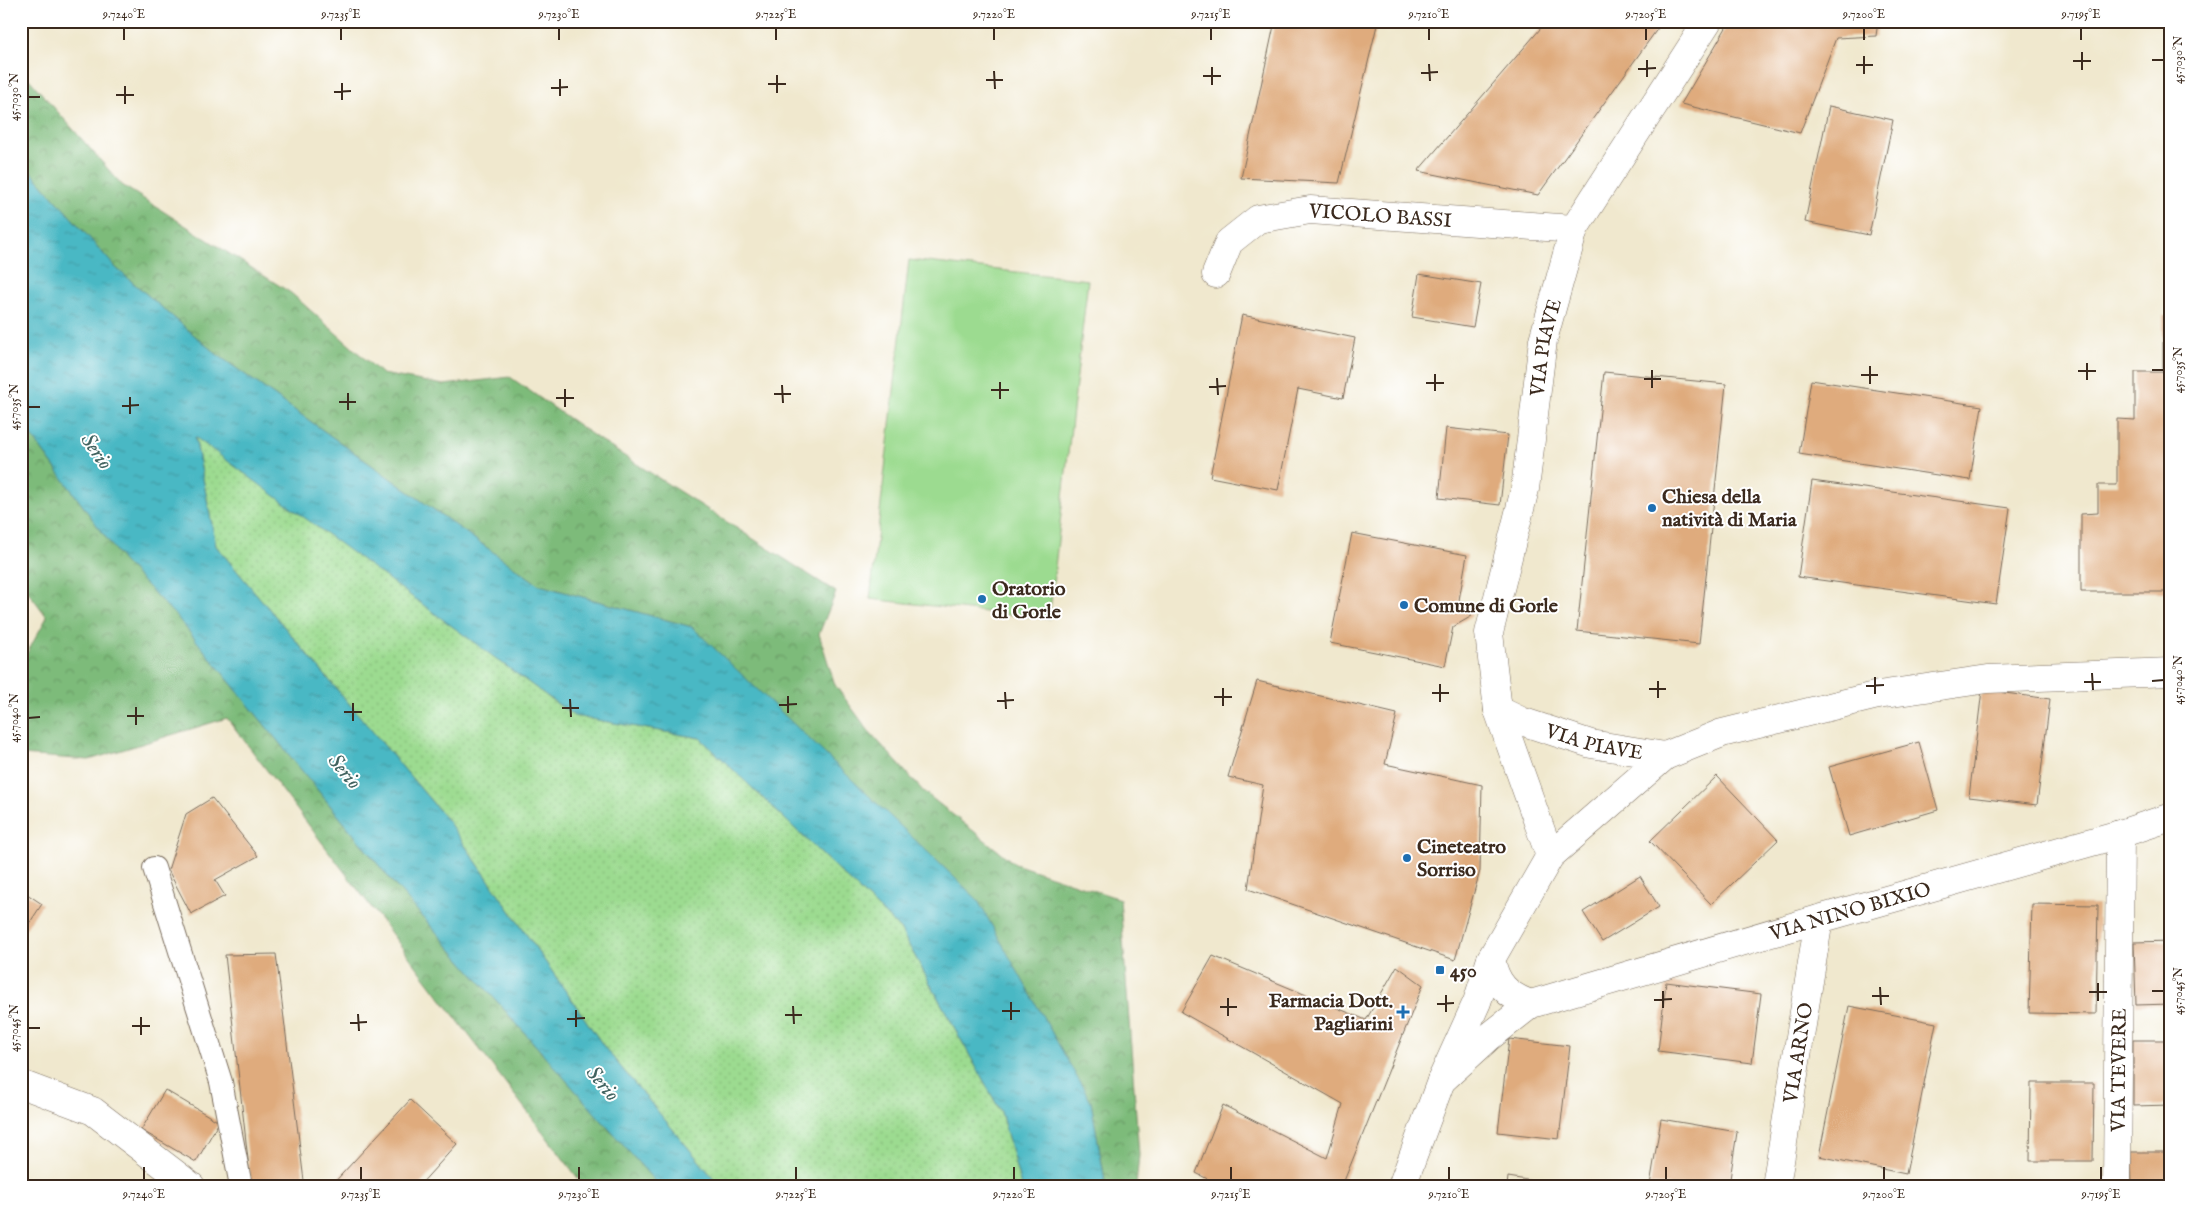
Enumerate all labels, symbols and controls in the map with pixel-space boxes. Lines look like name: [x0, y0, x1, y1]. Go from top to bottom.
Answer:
text: 9.7240°E: [102, 7, 145, 22]
text: 9.7235°E: [320, 7, 361, 22]
text: 9.7230°E: [538, 7, 579, 22]
text: 9.7225°E: [755, 7, 796, 22]
text: 9.7220°E: [972, 7, 1015, 22]
text: 9.7215°E: [1190, 7, 1231, 22]
text: 9.7210°E: [1408, 7, 1449, 22]
text: 9.7205°E: [1625, 7, 1666, 22]
text: 9.7200°E: [1842, 7, 1885, 22]
text: 9.7195°E: [2061, 7, 2100, 22]
text: 45.7030°N: [2171, 35, 2186, 84]
text: 45.7030°N: [7, 72, 22, 121]
street label: VICOLO BASSI: [1307, 199, 1453, 234]
street label: VIA PIAVE: [1525, 296, 1568, 399]
text: 45.7035°N: [2171, 346, 2186, 393]
text: 45.7035°N: [7, 383, 22, 430]
water label: Serio: [74, 428, 118, 475]
place label: Chiesa della natività di Maria: [1662, 485, 1797, 533]
marker: Chiesa della natività di Maria: [1646, 502, 1658, 514]
place label: Oratorio di Gorle: [992, 577, 1066, 625]
marker: Oratorio di Gorle: [976, 593, 988, 605]
place label: Comune di Gorle: [1414, 594, 1559, 619]
marker: Comune di Gorle: [1398, 599, 1410, 611]
text: 45.7040°N: [2171, 655, 2186, 705]
text: 45.7040°N: [7, 693, 22, 743]
street label: VIA PIAVE: [1541, 719, 1645, 766]
water label: Serio: [321, 748, 367, 795]
place label: Cineteatro Sorriso: [1417, 835, 1506, 883]
marker: Cineteatro Sorriso: [1401, 852, 1413, 864]
street label: VIA NINO BIXIO: [1766, 877, 1934, 947]
place label: 450: [1450, 959, 1477, 984]
marker: 450: [1434, 964, 1446, 976]
text: 45.7045°N: [2171, 966, 2186, 1015]
place label: Farmacia Dott. Pagliarini: [1269, 989, 1394, 1037]
street label: VIA ARNO: [1778, 1001, 1819, 1106]
text: 45.7045°N: [7, 1003, 22, 1052]
marker: Farmacia Dott. Pagliarini: [1397, 1006, 1409, 1018]
street label: VIA TEVERE: [2106, 1008, 2133, 1133]
water label: Serio: [579, 1060, 625, 1107]
text: 9.7240°E: [122, 1187, 165, 1202]
text: 9.7235°E: [340, 1187, 381, 1202]
text: 9.7230°E: [558, 1187, 599, 1202]
text: 9.7225°E: [775, 1187, 816, 1202]
text: 9.7220°E: [992, 1187, 1035, 1202]
text: 9.7215°E: [1210, 1187, 1251, 1202]
text: 9.7210°E: [1428, 1187, 1469, 1202]
text: 9.7205°E: [1645, 1187, 1686, 1202]
text: 9.7200°E: [1862, 1187, 1905, 1202]
text: 9.7195°E: [2081, 1187, 2120, 1202]

